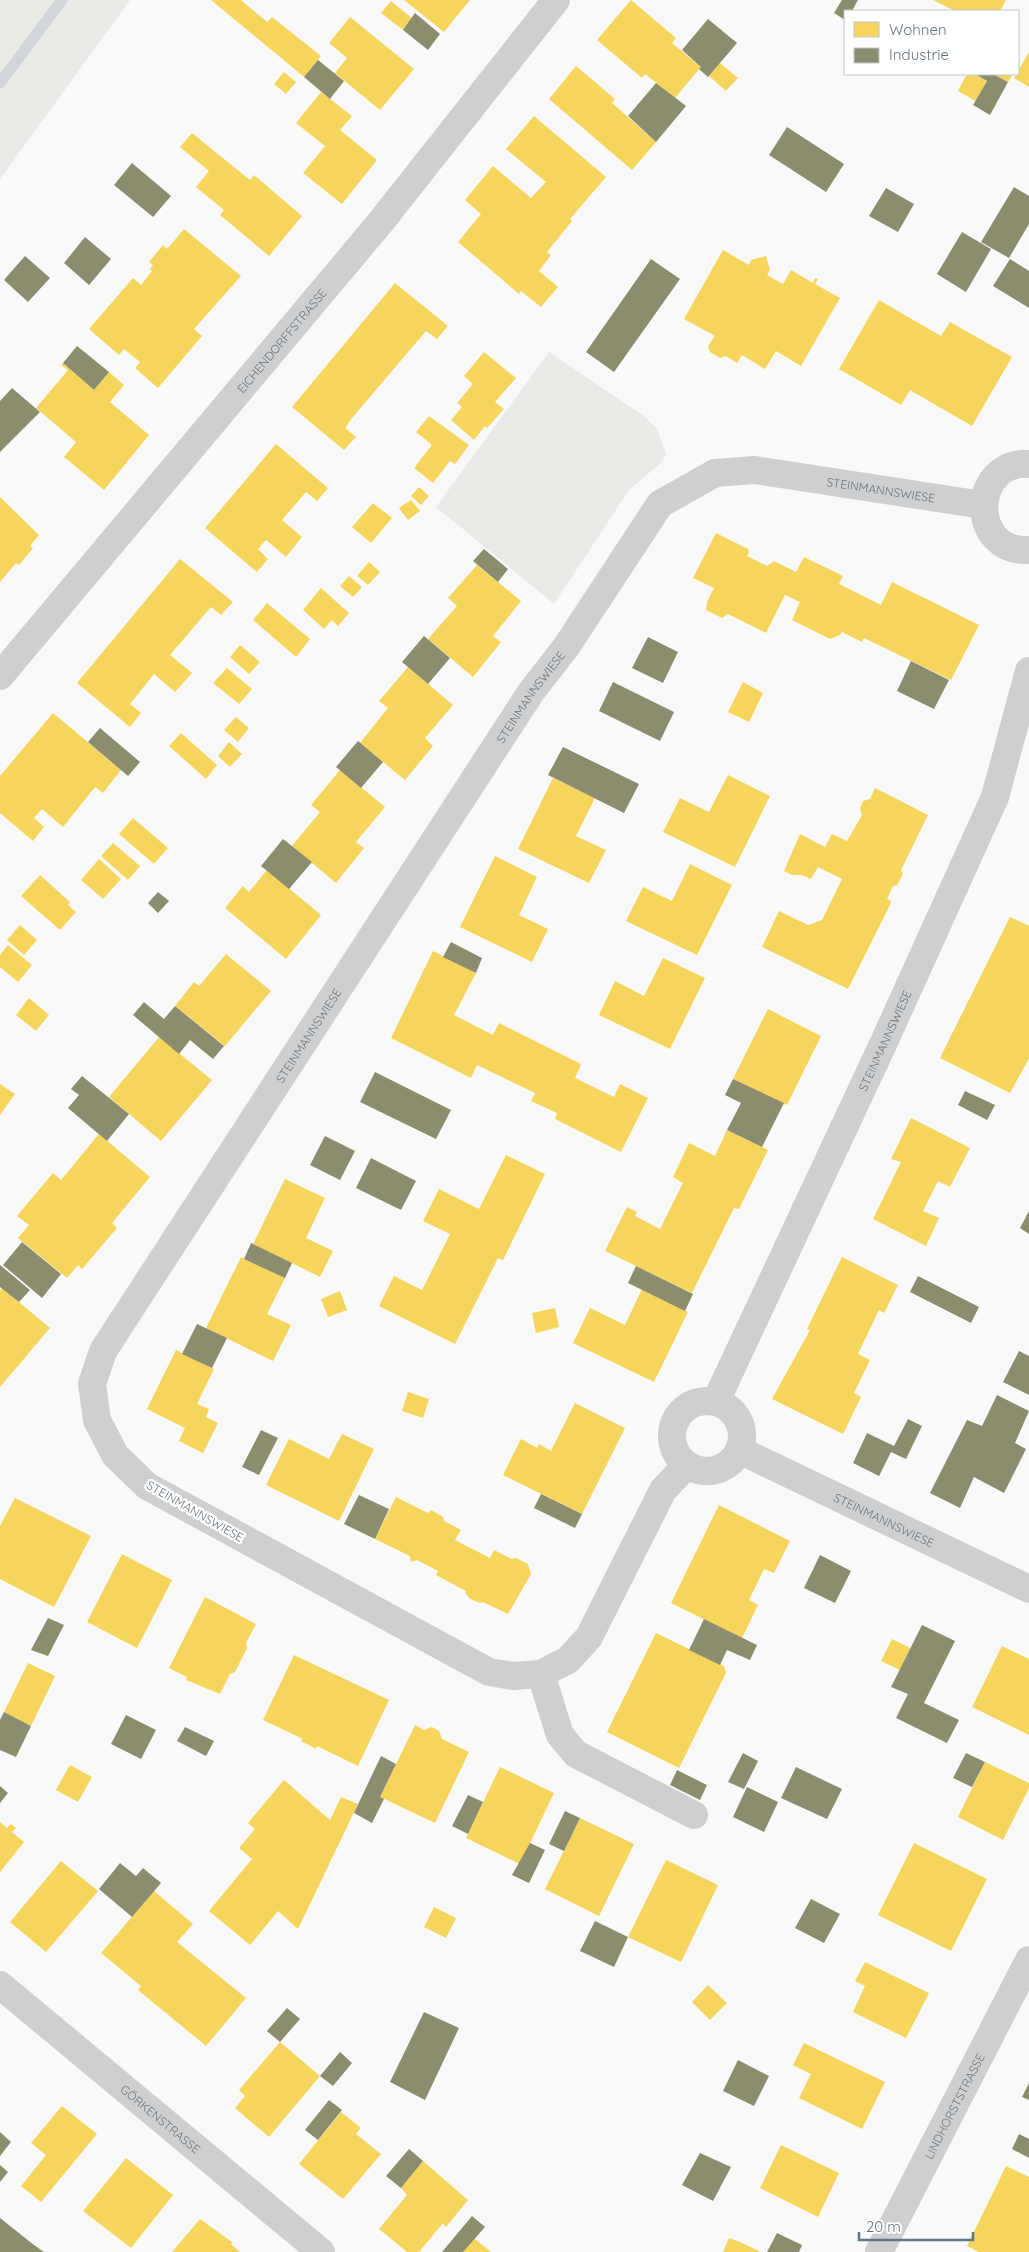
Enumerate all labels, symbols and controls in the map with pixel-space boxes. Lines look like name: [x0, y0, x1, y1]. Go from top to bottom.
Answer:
legend: [844, 10, 1019, 75]
text: Wohnen: [889, 20, 947, 39]
text: Industrie: [889, 45, 949, 64]
street label: EICHENDORFFSTRASSE: [233, 285, 330, 396]
street label: STEINMANNSWIESE: [826, 474, 936, 505]
street label: STEINMANNSWIESE: [493, 647, 568, 746]
street label: STEINMANNSWIESE: [272, 985, 344, 1085]
street label: STEINMANNSWIESE: [855, 987, 914, 1093]
street label: STEINMANNSWIESE: [144, 1477, 246, 1545]
street label: STEINMANNSWIESE: [832, 1489, 937, 1550]
street label: LINDHORSTSTRASSE: [921, 2051, 987, 2162]
street label: GÖRKENSTRASSE: [118, 2081, 204, 2156]
scale bar: [859, 2210, 973, 2242]
text: 20 m: [866, 2217, 901, 2236]

